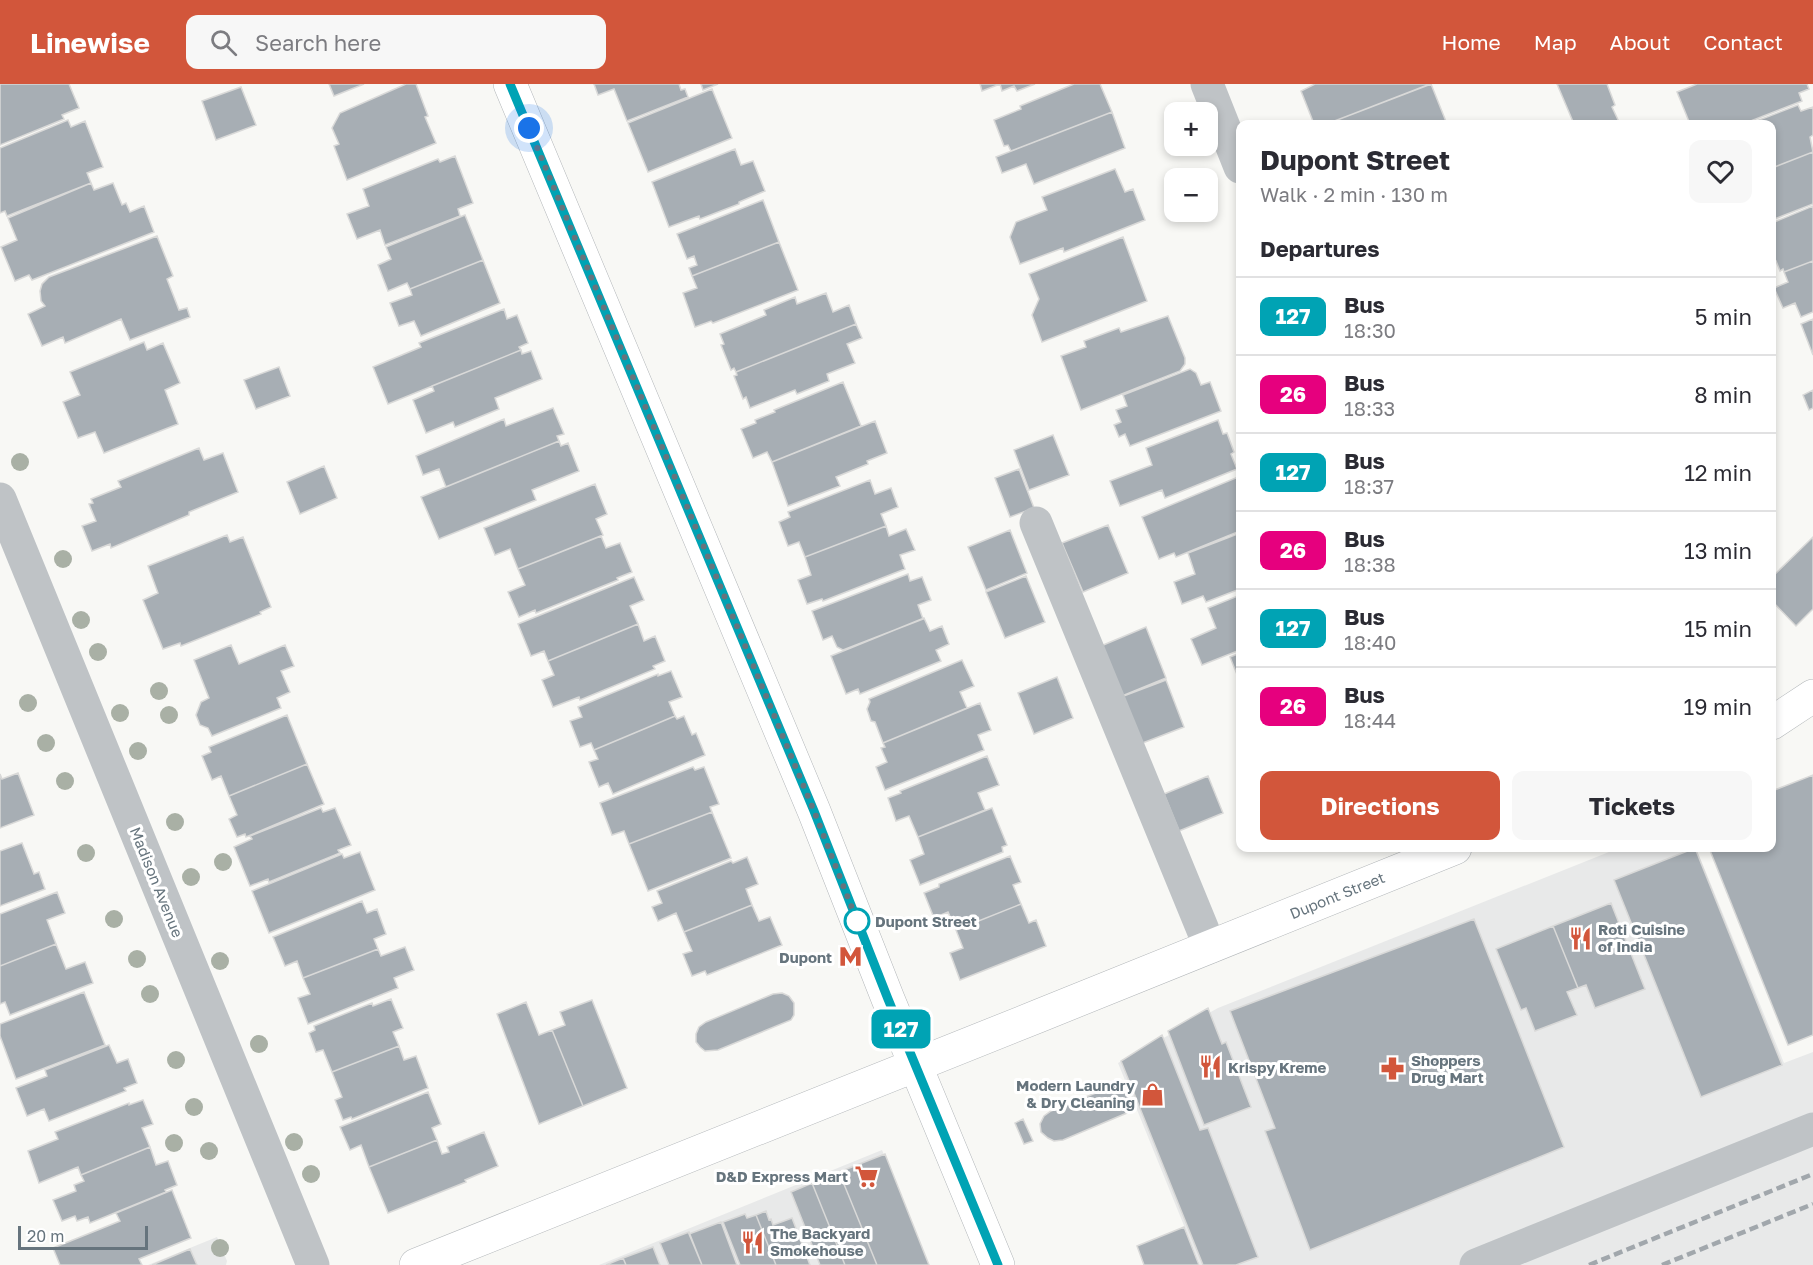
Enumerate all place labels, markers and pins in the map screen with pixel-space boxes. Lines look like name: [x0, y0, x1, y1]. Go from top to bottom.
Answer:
marker: Dupont Street: [844, 908, 870, 934]
place label: Dupont Street: [875, 912, 977, 930]
place label: Roti Cuisine of India: [1598, 920, 1685, 955]
restaurant icon: Roti Cuisine of India: [1567, 925, 1593, 951]
metro station icon: Dupont: [837, 944, 863, 970]
place label: Dupont: [779, 948, 832, 966]
place label: Shoppers Drug Mart: [1411, 1051, 1484, 1086]
restaurant icon: Krispy Kreme: [1197, 1054, 1223, 1080]
pharmacy icon: Shoppers Drug Mart: [1380, 1056, 1406, 1082]
place label: Krispy Kreme: [1228, 1058, 1326, 1076]
place label: Modern Laundry & Dry Cleaning: [1016, 1076, 1135, 1111]
shop icon: Modern Laundry & Dry Cleaning: [1140, 1081, 1166, 1107]
supermarket icon: D&D Express Mart: [853, 1163, 879, 1189]
place label: D&D Express Mart: [716, 1167, 848, 1185]
place label: The Backyard Smokehouse: [770, 1224, 870, 1259]
restaurant icon: The Backyard Smokehouse: [739, 1229, 765, 1255]

